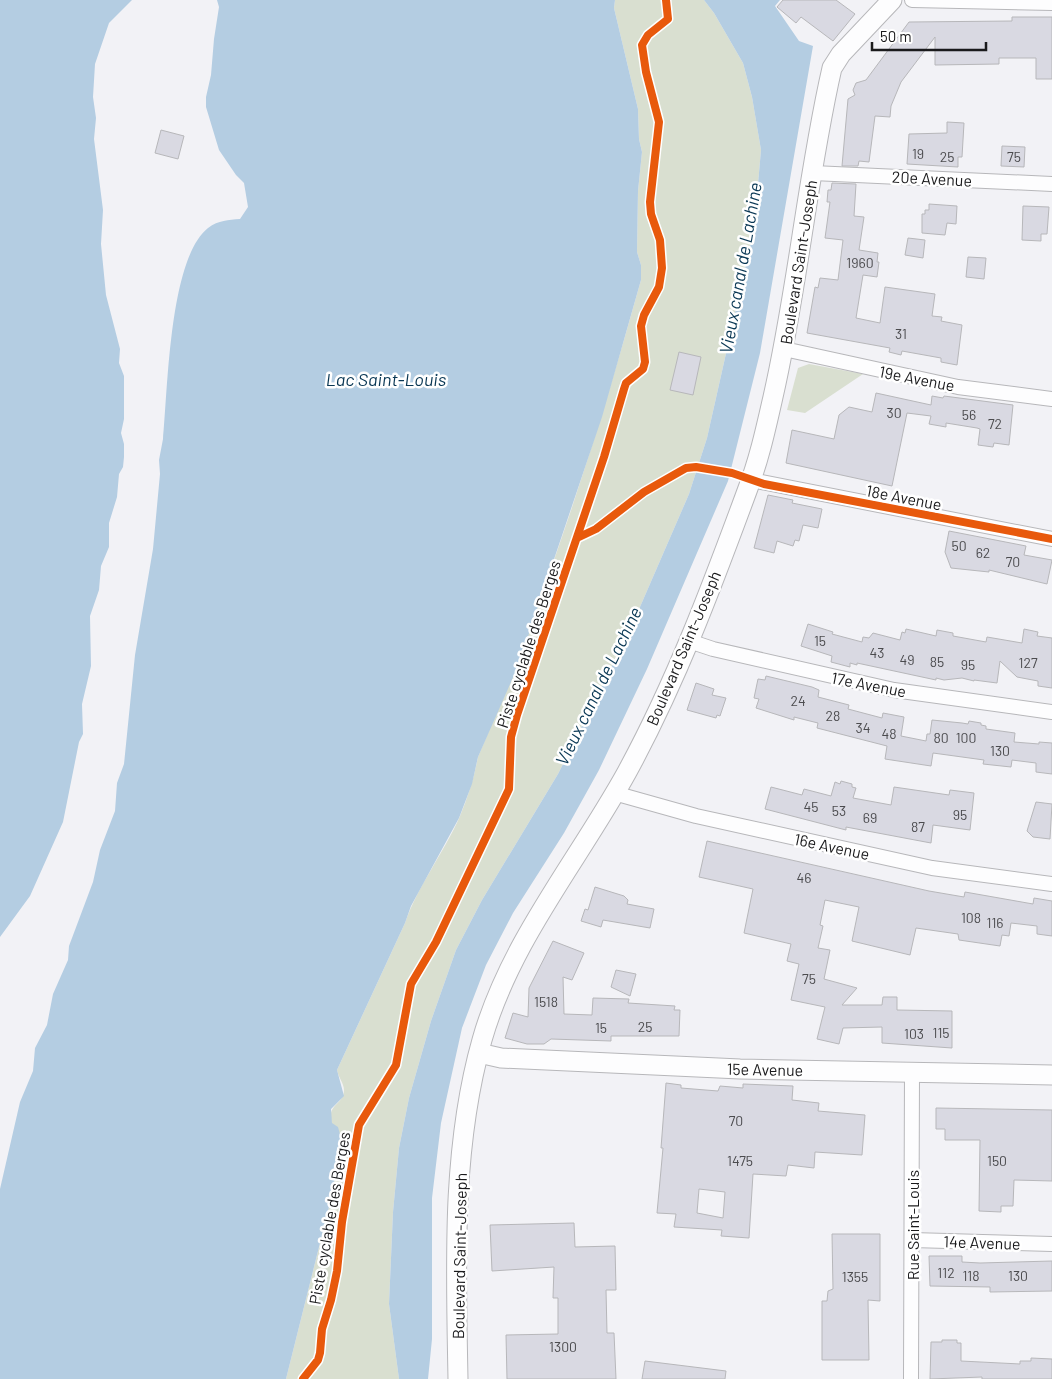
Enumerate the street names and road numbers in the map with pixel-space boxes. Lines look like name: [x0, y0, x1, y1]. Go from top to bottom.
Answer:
street label: 20e Avenue: [891, 166, 973, 190]
street label: Boulevard Saint-Joseph: [776, 178, 820, 346]
street label: 19e Avenue: [878, 361, 956, 395]
street label: 18e Avenue: [865, 480, 943, 514]
street label: Piste cyclable des Berges: [492, 558, 564, 730]
street label: Boulevard Saint-Joseph: [642, 568, 724, 728]
street label: 17e Avenue: [830, 667, 908, 701]
street label: 16e Avenue: [793, 829, 871, 863]
street label: 15e Avenue: [727, 1059, 803, 1079]
street label: Piste cyclable des Berges: [304, 1130, 354, 1306]
street label: Rue Saint-Louis: [903, 1170, 922, 1280]
street label: Boulevard Saint-Joseph: [448, 1173, 470, 1339]
street label: 14e Avenue: [943, 1231, 1021, 1253]

